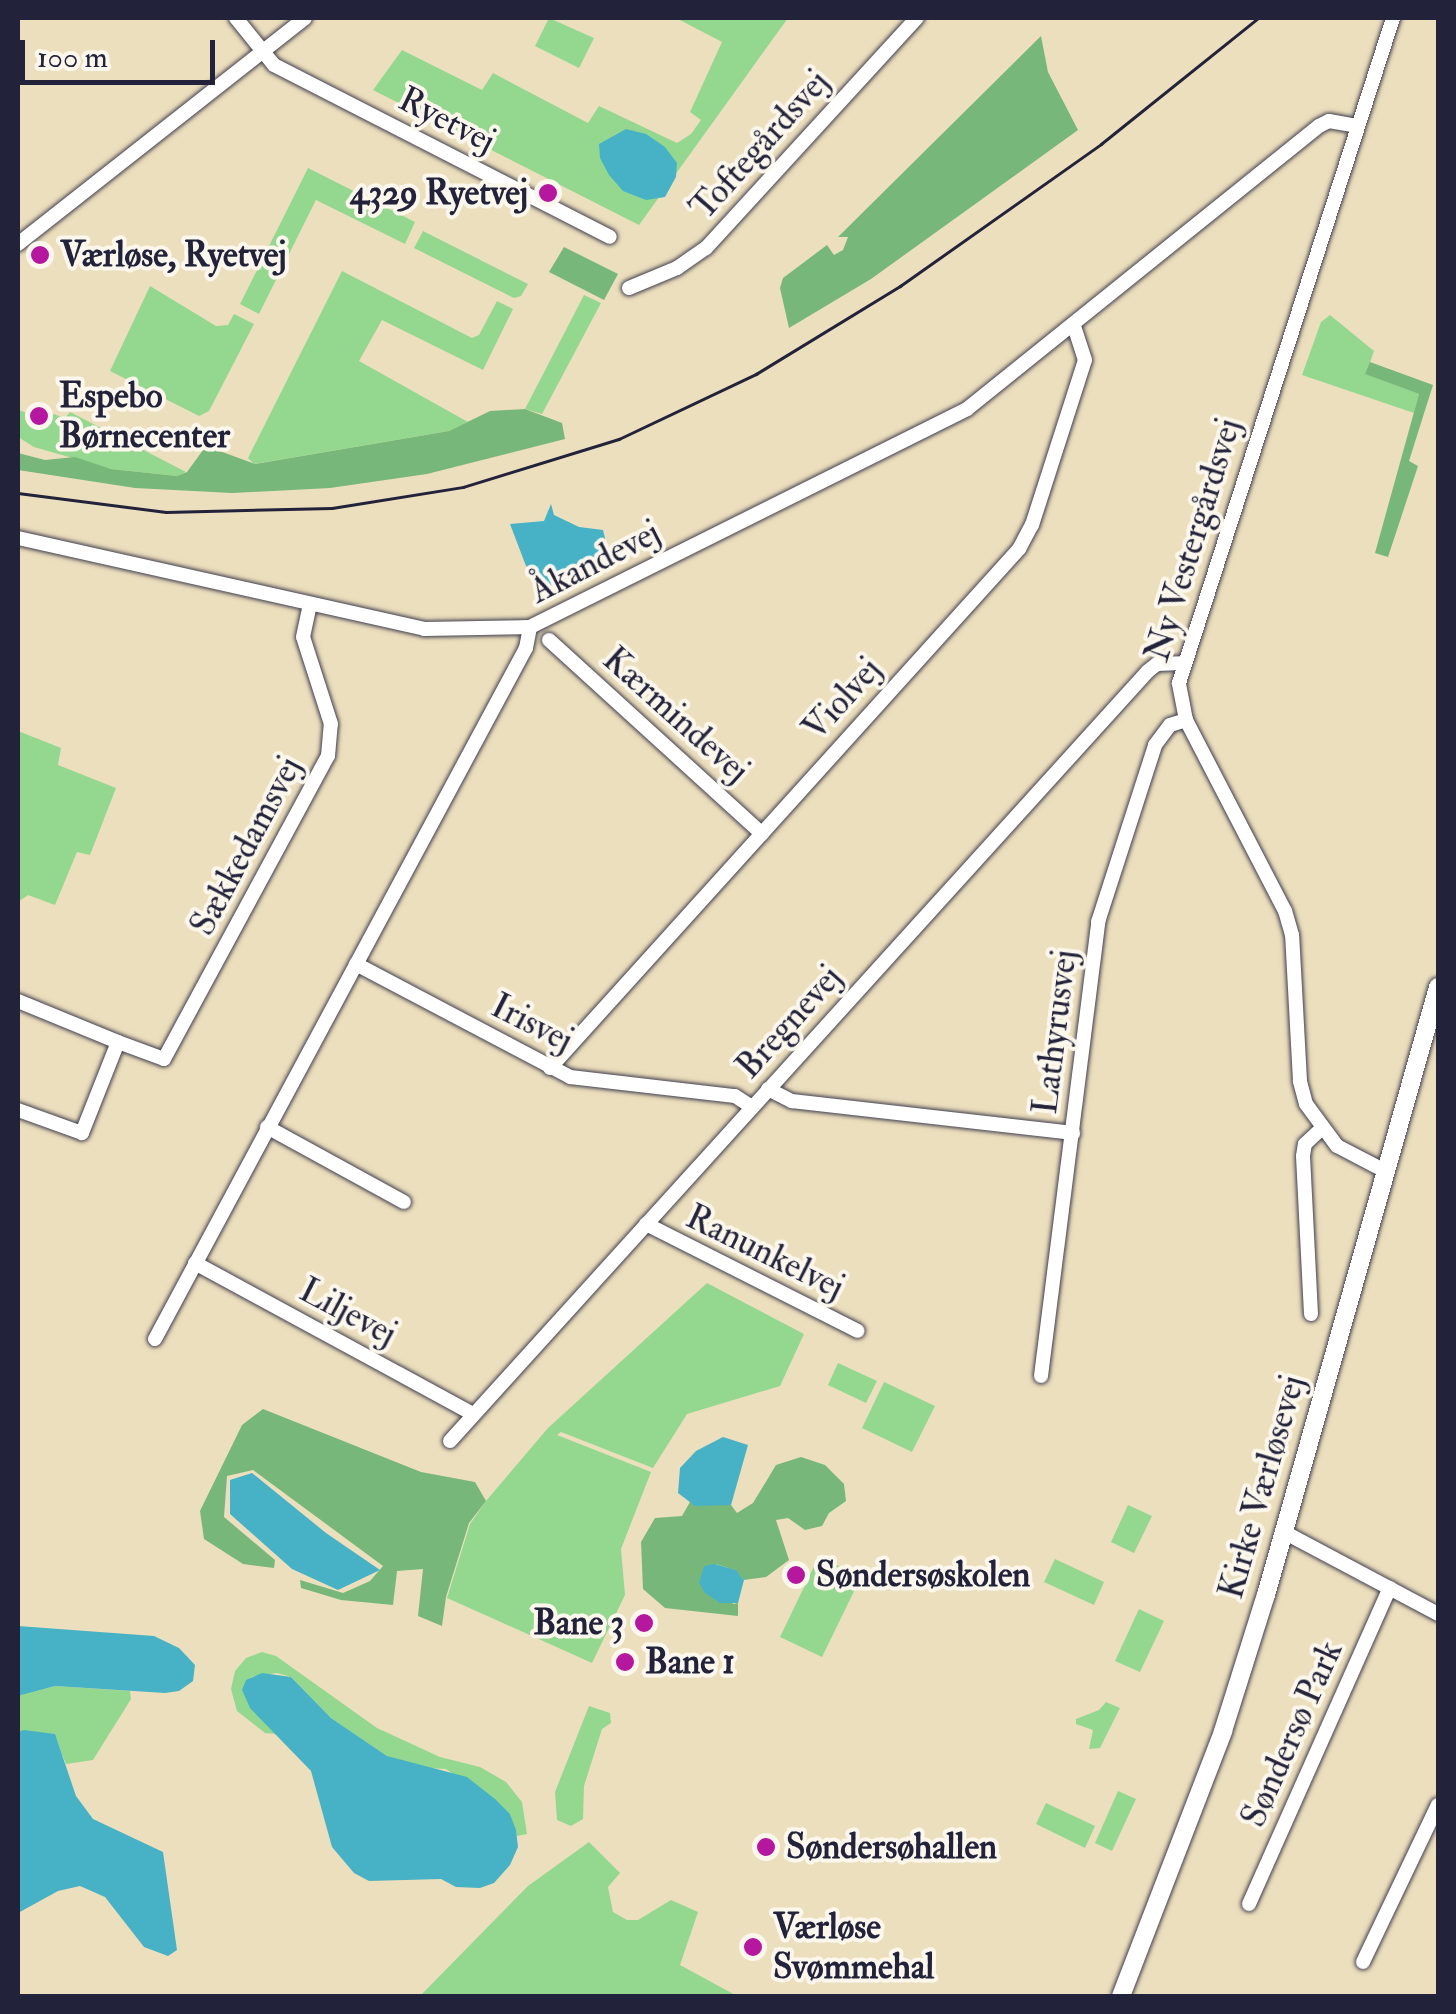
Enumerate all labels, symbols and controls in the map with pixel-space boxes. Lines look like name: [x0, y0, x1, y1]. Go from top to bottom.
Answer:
scale bar: [25, 20, 220, 82]
text: 100 m: [37, 39, 108, 76]
street label: Toftegårdsvej: [682, 62, 838, 228]
street label: Ryetvej: [392, 78, 502, 162]
place label: 4329 Ryetvej: [350, 172, 528, 214]
marker: 4329 Ryetvej: [537, 182, 559, 204]
place label: Værløse, Ryetvej: [60, 234, 287, 276]
marker: Værløse, Ryetvej: [29, 244, 51, 266]
place label: Espebo Børnecenter: [59, 375, 230, 457]
marker: Espebo Børnecenter: [28, 405, 50, 427]
street label: Ny Vestergårdsvej: [1136, 413, 1250, 667]
street label: Åkandevej: [523, 511, 667, 613]
street label: Kærmindevej: [594, 638, 758, 792]
street label: Violvej: [794, 649, 890, 749]
street label: Sækkedamsvej: [181, 749, 311, 943]
street label: Lathyrusvej: [1024, 948, 1086, 1116]
street label: Bregnevej: [727, 957, 851, 1087]
street label: Irisvej: [484, 985, 580, 1061]
street label: Ranunkelvej: [679, 1196, 851, 1308]
street label: Liljevej: [292, 1269, 404, 1355]
street label: Kirke Værløsevej: [1210, 1370, 1314, 1604]
place label: Søndersøskolen: [816, 1554, 1030, 1596]
marker: Søndersøskolen: [785, 1564, 807, 1586]
place label: Bane 3: [533, 1602, 624, 1644]
marker: Bane 3: [633, 1612, 655, 1634]
street label: Søndersø Park: [1232, 1635, 1352, 1833]
place label: Bane 1: [645, 1641, 735, 1683]
marker: Bane 1: [614, 1651, 636, 1673]
place label: Søndersøhallen: [786, 1826, 997, 1868]
marker: Søndersøhallen: [755, 1836, 777, 1858]
place label: Værløse Svømmehal: [773, 1906, 934, 1988]
marker: Værløse Svømmehal: [742, 1936, 764, 1958]

